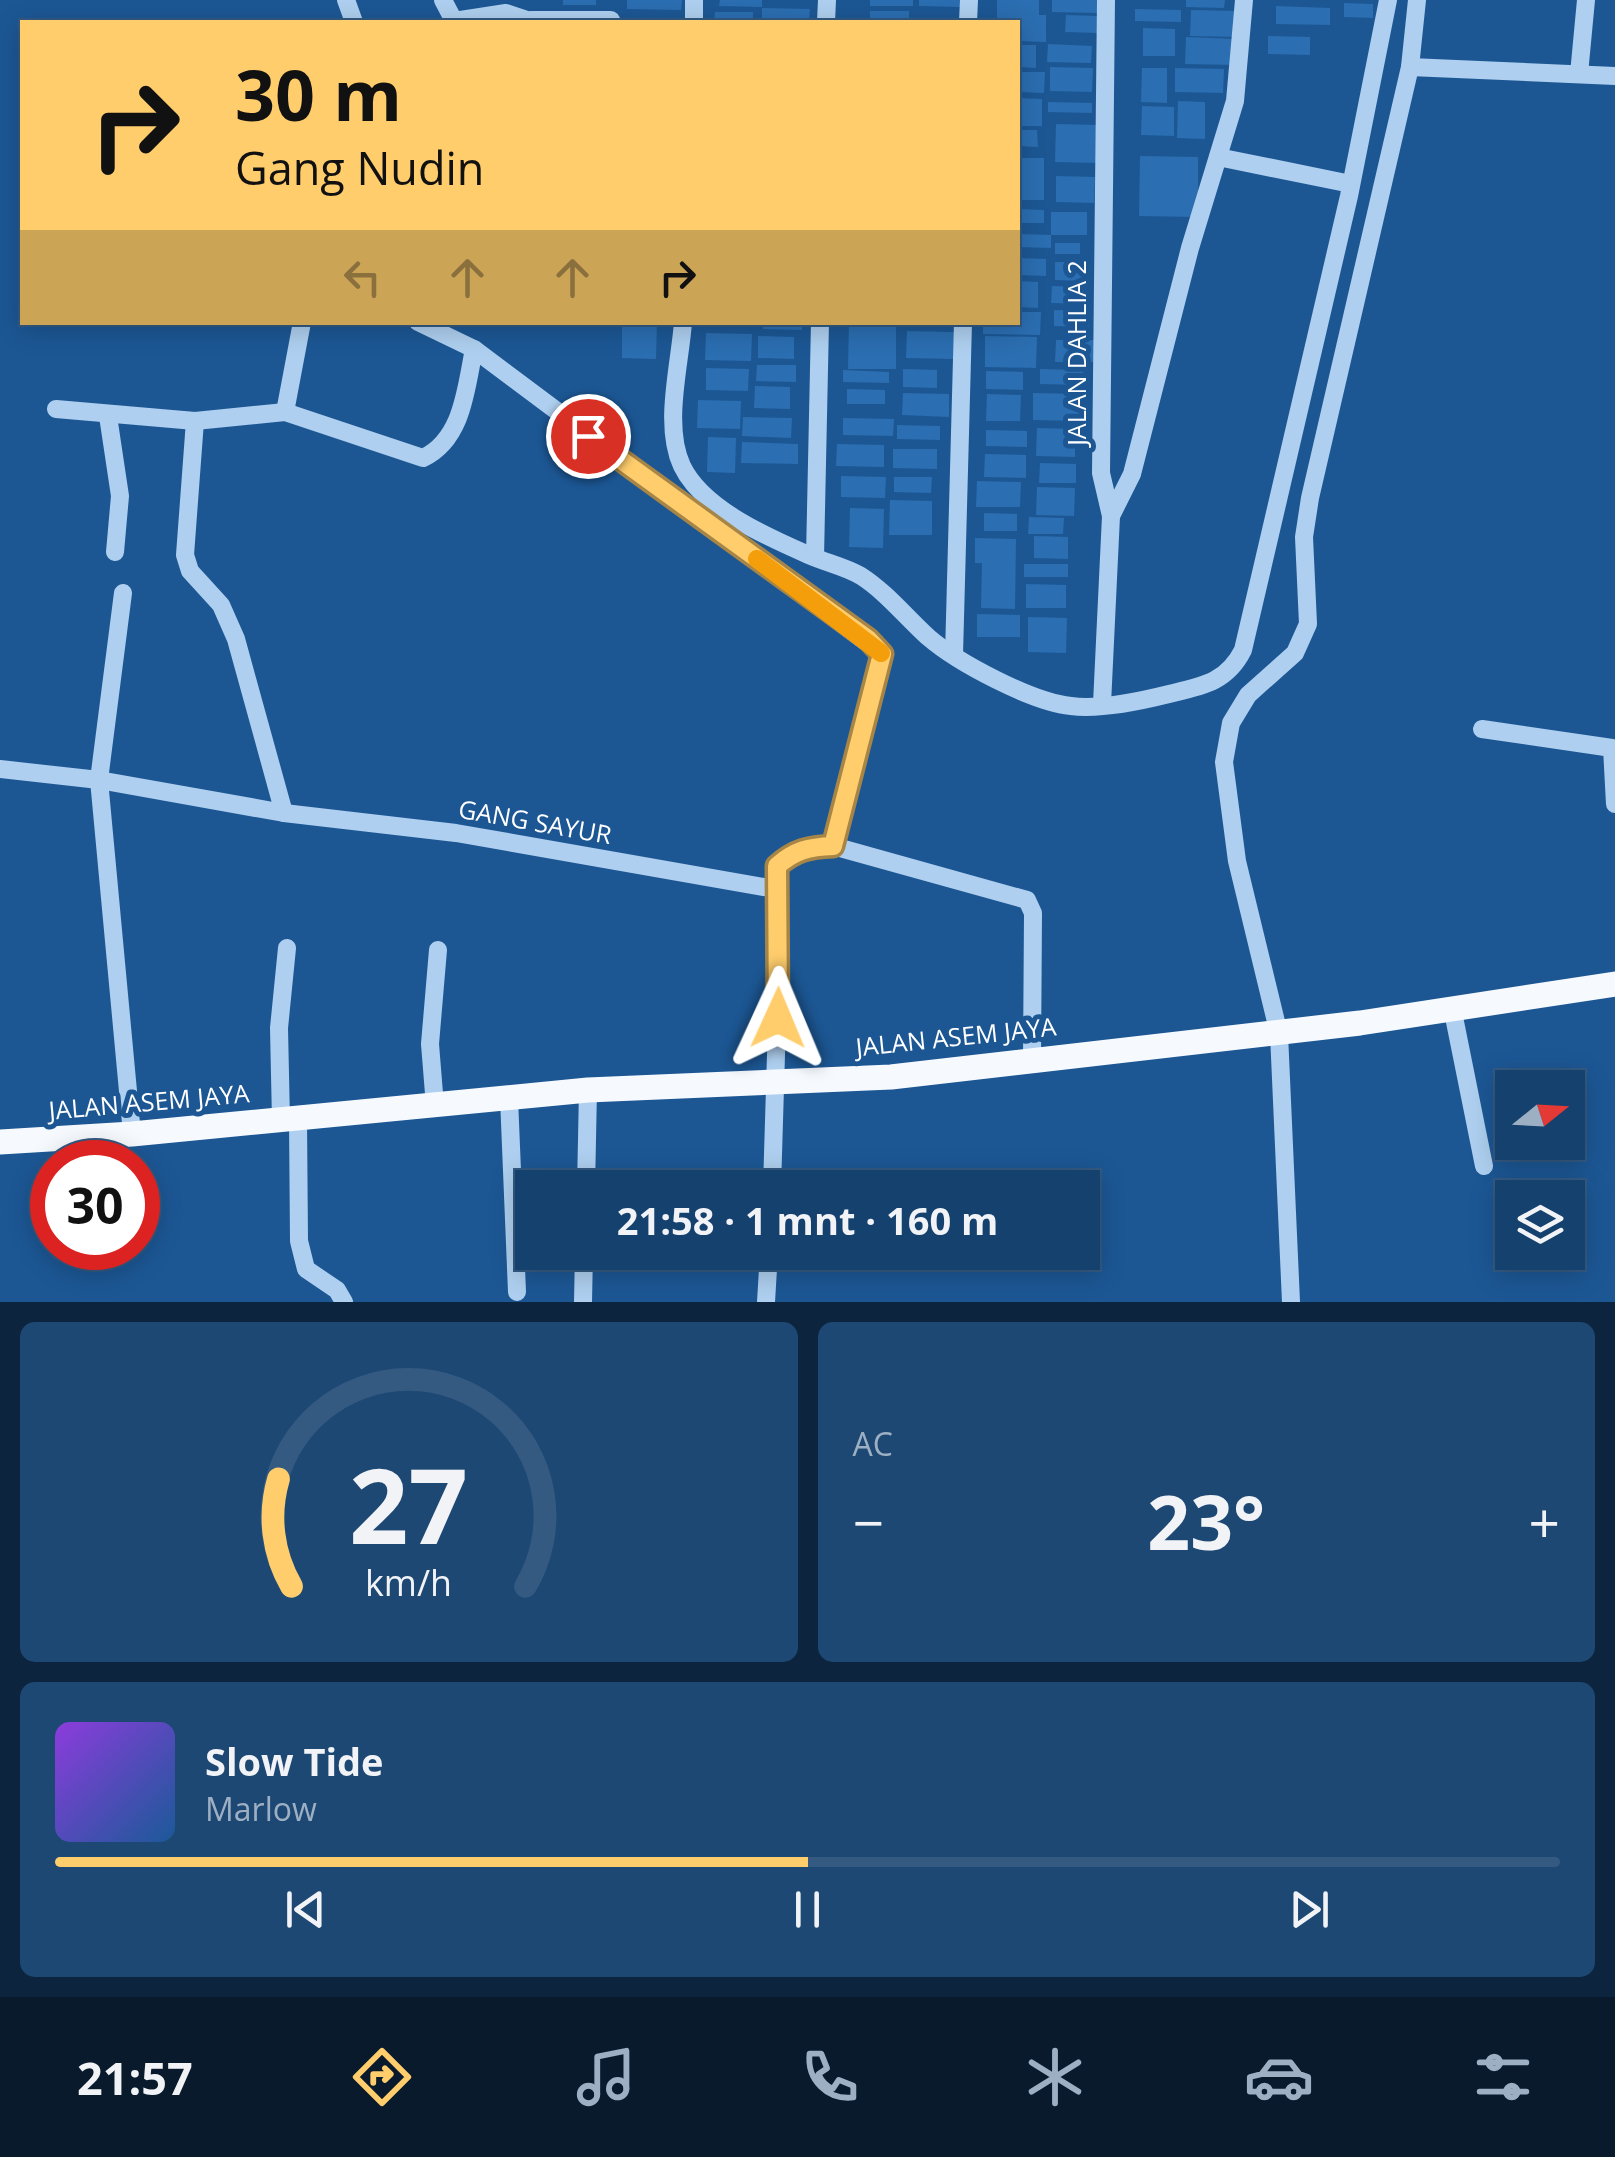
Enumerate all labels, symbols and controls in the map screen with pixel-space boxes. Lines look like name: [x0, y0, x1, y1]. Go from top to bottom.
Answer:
text: 30 m: [235, 46, 402, 142]
icon: right: [70, 60, 200, 190]
text: Gang Nudin: [235, 137, 484, 198]
icon: left: [335, 250, 390, 305]
icon: ahead: [440, 250, 495, 305]
icon: ahead: [545, 250, 600, 305]
icon: right: [650, 250, 705, 305]
street label: JALAN DAHLIA 2: [1059, 260, 1093, 448]
pin: [546, 394, 631, 479]
icon: arrive: [561, 409, 616, 464]
street label: GANG SAYUR: [456, 791, 615, 851]
position arrow: [726, 966, 830, 1070]
street label: JALAN ASEM JAYA: [852, 1009, 1058, 1064]
north arrow: [1495, 1070, 1585, 1160]
map controls: [1495, 1070, 1585, 1270]
street label: JALAN ASEM JAYA: [45, 1075, 251, 1127]
speed limit sign: 30: [30, 1140, 160, 1270]
button: layers: [1495, 1180, 1585, 1270]
text: 21:58 · 1 mnt · 160 m: [617, 1194, 998, 1246]
text: AC: [853, 1422, 893, 1465]
text: 27: [349, 1433, 468, 1574]
text: 23°: [1147, 1470, 1265, 1572]
text: −: [853, 1484, 884, 1559]
text: +: [1529, 1484, 1560, 1559]
text: km/h: [365, 1558, 452, 1606]
text: Slow Tide: [205, 1735, 384, 1787]
text: Marlow: [205, 1787, 317, 1830]
icon: previous: [278, 1882, 333, 1937]
icon: pause: [780, 1882, 835, 1937]
icon: next: [1282, 1882, 1337, 1937]
icon: directions: [347, 2042, 417, 2112]
icon: music: [571, 2042, 641, 2112]
icon: phone: [795, 2042, 865, 2112]
icon: climate: [1020, 2042, 1090, 2112]
icon: car: [1244, 2042, 1314, 2112]
icon: filters: [1468, 2042, 1538, 2112]
text: 21:57: [77, 2047, 193, 2108]

